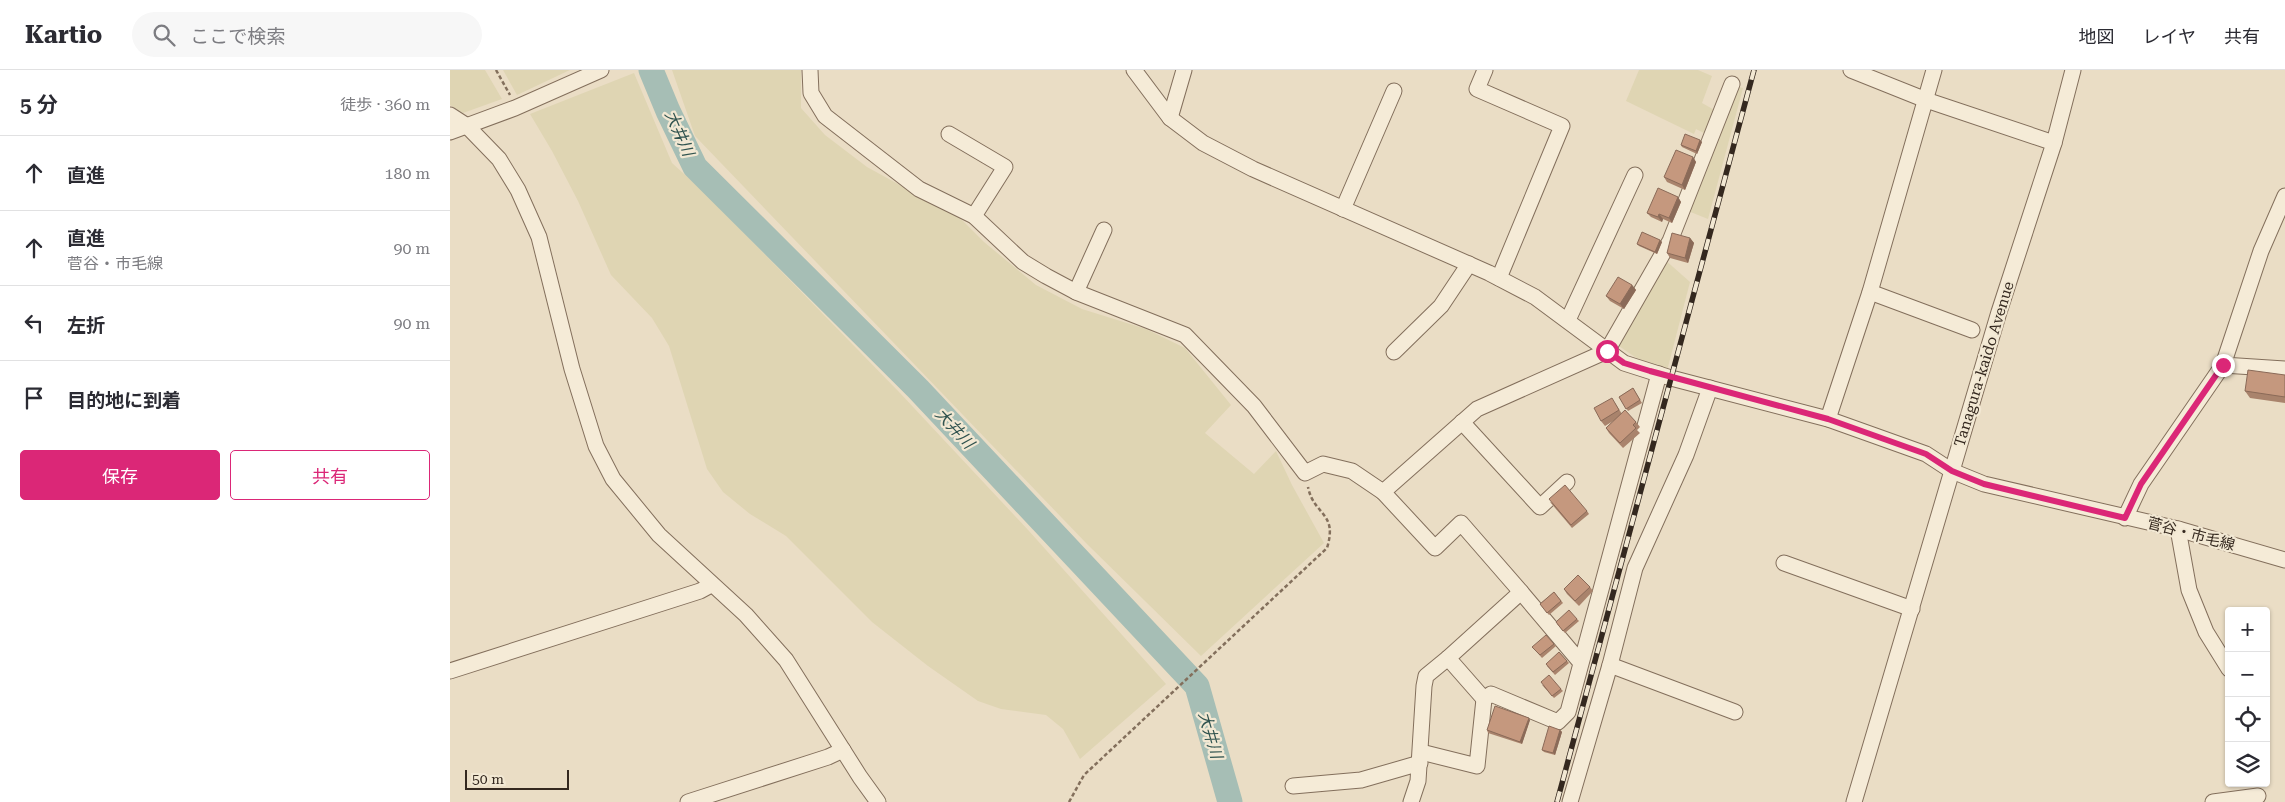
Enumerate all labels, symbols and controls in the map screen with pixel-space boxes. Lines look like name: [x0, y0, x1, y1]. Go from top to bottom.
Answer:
search box: [132, 12, 482, 57]
text: Kartio: [25, 21, 102, 49]
icon: search: [150, 21, 178, 49]
text: ここで検索: [190, 25, 285, 48]
text: 地図: [2079, 26, 2115, 47]
text: レイヤ: [2143, 26, 2196, 47]
text: 共有: [2224, 26, 2260, 47]
text: 5 分: [20, 93, 58, 117]
text: 徒歩 · 360 m: [340, 95, 430, 114]
water label: 大井川: [661, 107, 699, 161]
icon: ahead: [20, 159, 48, 187]
text: 直進: [67, 164, 105, 187]
text: 180 m: [384, 164, 430, 183]
text: 直進: [67, 227, 105, 250]
icon: ahead: [20, 234, 48, 262]
text: 90 m: [393, 239, 430, 258]
text: 菅谷・市毛線: [67, 254, 163, 273]
street label: Tanagura-kaido Avenue: [1950, 279, 2018, 449]
icon: left: [20, 309, 48, 337]
text: 左折: [67, 314, 105, 337]
text: 90 m: [393, 314, 430, 333]
route start: [1596, 340, 1619, 363]
route end: [2212, 354, 2235, 377]
icon: arrive: [20, 384, 48, 412]
text: 目的地に到着: [67, 389, 181, 412]
water label: 大井川: [931, 404, 979, 454]
button: 保存: [20, 450, 220, 500]
button: 共有: [230, 450, 430, 500]
street label: 菅谷・市毛線: [2145, 514, 2237, 554]
map controls: [2225, 607, 2270, 787]
button: +: [2225, 607, 2270, 652]
button: −: [2225, 652, 2270, 697]
button: locate: [2225, 697, 2270, 742]
water label: 大井川: [1195, 709, 1227, 763]
button: layers: [2225, 742, 2270, 787]
scale bar: [465, 767, 569, 790]
text: 50 m: [472, 771, 504, 787]

